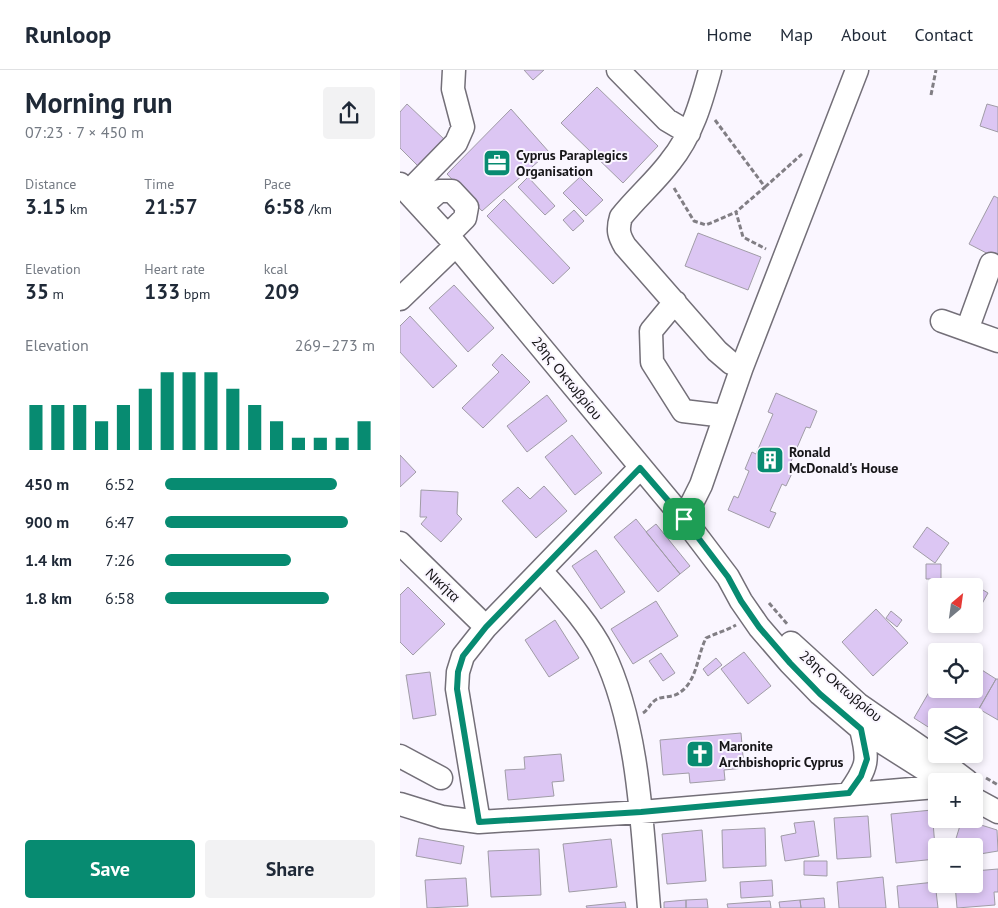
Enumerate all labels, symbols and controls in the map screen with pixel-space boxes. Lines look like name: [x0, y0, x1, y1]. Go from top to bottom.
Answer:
text: Runloop: [25, 19, 111, 50]
text: Home: [706, 23, 752, 46]
text: Map: [780, 23, 813, 46]
text: About: [841, 23, 887, 46]
text: Contact: [915, 23, 973, 46]
text: Morning run: [25, 84, 173, 121]
button: share: [323, 87, 375, 139]
text: 07:23 · 7 × 450 m: [25, 122, 144, 142]
place label: Cyprus Paraplegics Organisation: [516, 146, 628, 180]
office icon: Cyprus Paraplegics Organisation: [482, 148, 512, 178]
text: Distance: [25, 175, 76, 193]
text: Time: [144, 175, 174, 193]
text: Pace: [264, 175, 291, 193]
text: 3.15: [25, 193, 66, 220]
text: 21:57: [144, 193, 198, 220]
text: 6:58: [264, 193, 305, 220]
text: km: [66, 200, 88, 218]
text: /km: [305, 200, 332, 218]
text: Elevation: [25, 260, 81, 278]
text: Heart rate: [144, 260, 205, 278]
text: kcal: [264, 260, 288, 278]
text: 35: [25, 278, 49, 305]
text: 133: [144, 278, 180, 305]
text: 209: [264, 278, 299, 305]
text: m: [49, 285, 64, 303]
text: bpm: [180, 285, 210, 303]
street label: 28ης Οκτωβρίου: [528, 333, 606, 423]
text: Elevation: [25, 335, 89, 355]
text: 269–273 m: [295, 335, 375, 355]
place label: Ronald McDonald's House: [789, 443, 898, 477]
building icon: Ronald McDonald's House: [755, 445, 785, 475]
text: 450 m: [25, 474, 69, 494]
text: 6:52: [105, 474, 135, 494]
pin: [663, 498, 705, 540]
icon: arrive: [670, 505, 698, 533]
text: 900 m: [25, 512, 69, 532]
text: 6:47: [105, 512, 135, 532]
text: 1.4 km: [25, 550, 72, 570]
text: 7:26: [105, 550, 135, 570]
street label: Νικήτα: [422, 564, 464, 606]
north arrow: [928, 578, 982, 632]
map controls: [928, 578, 983, 893]
text: 1.8 km: [25, 588, 72, 608]
text: 6:58: [105, 588, 135, 608]
button: locate: [928, 643, 983, 698]
street label: 28ης Οκτωβρίου: [796, 646, 886, 726]
button: layers: [928, 708, 983, 763]
place label: Maronite Archbishopric Cyprus: [719, 737, 844, 771]
church icon: Maronite Archbishopric Cyprus: [685, 739, 715, 769]
button: +: [928, 773, 983, 828]
button: −: [928, 838, 983, 893]
button: Save: [25, 840, 195, 898]
button: Share: [205, 840, 375, 898]

